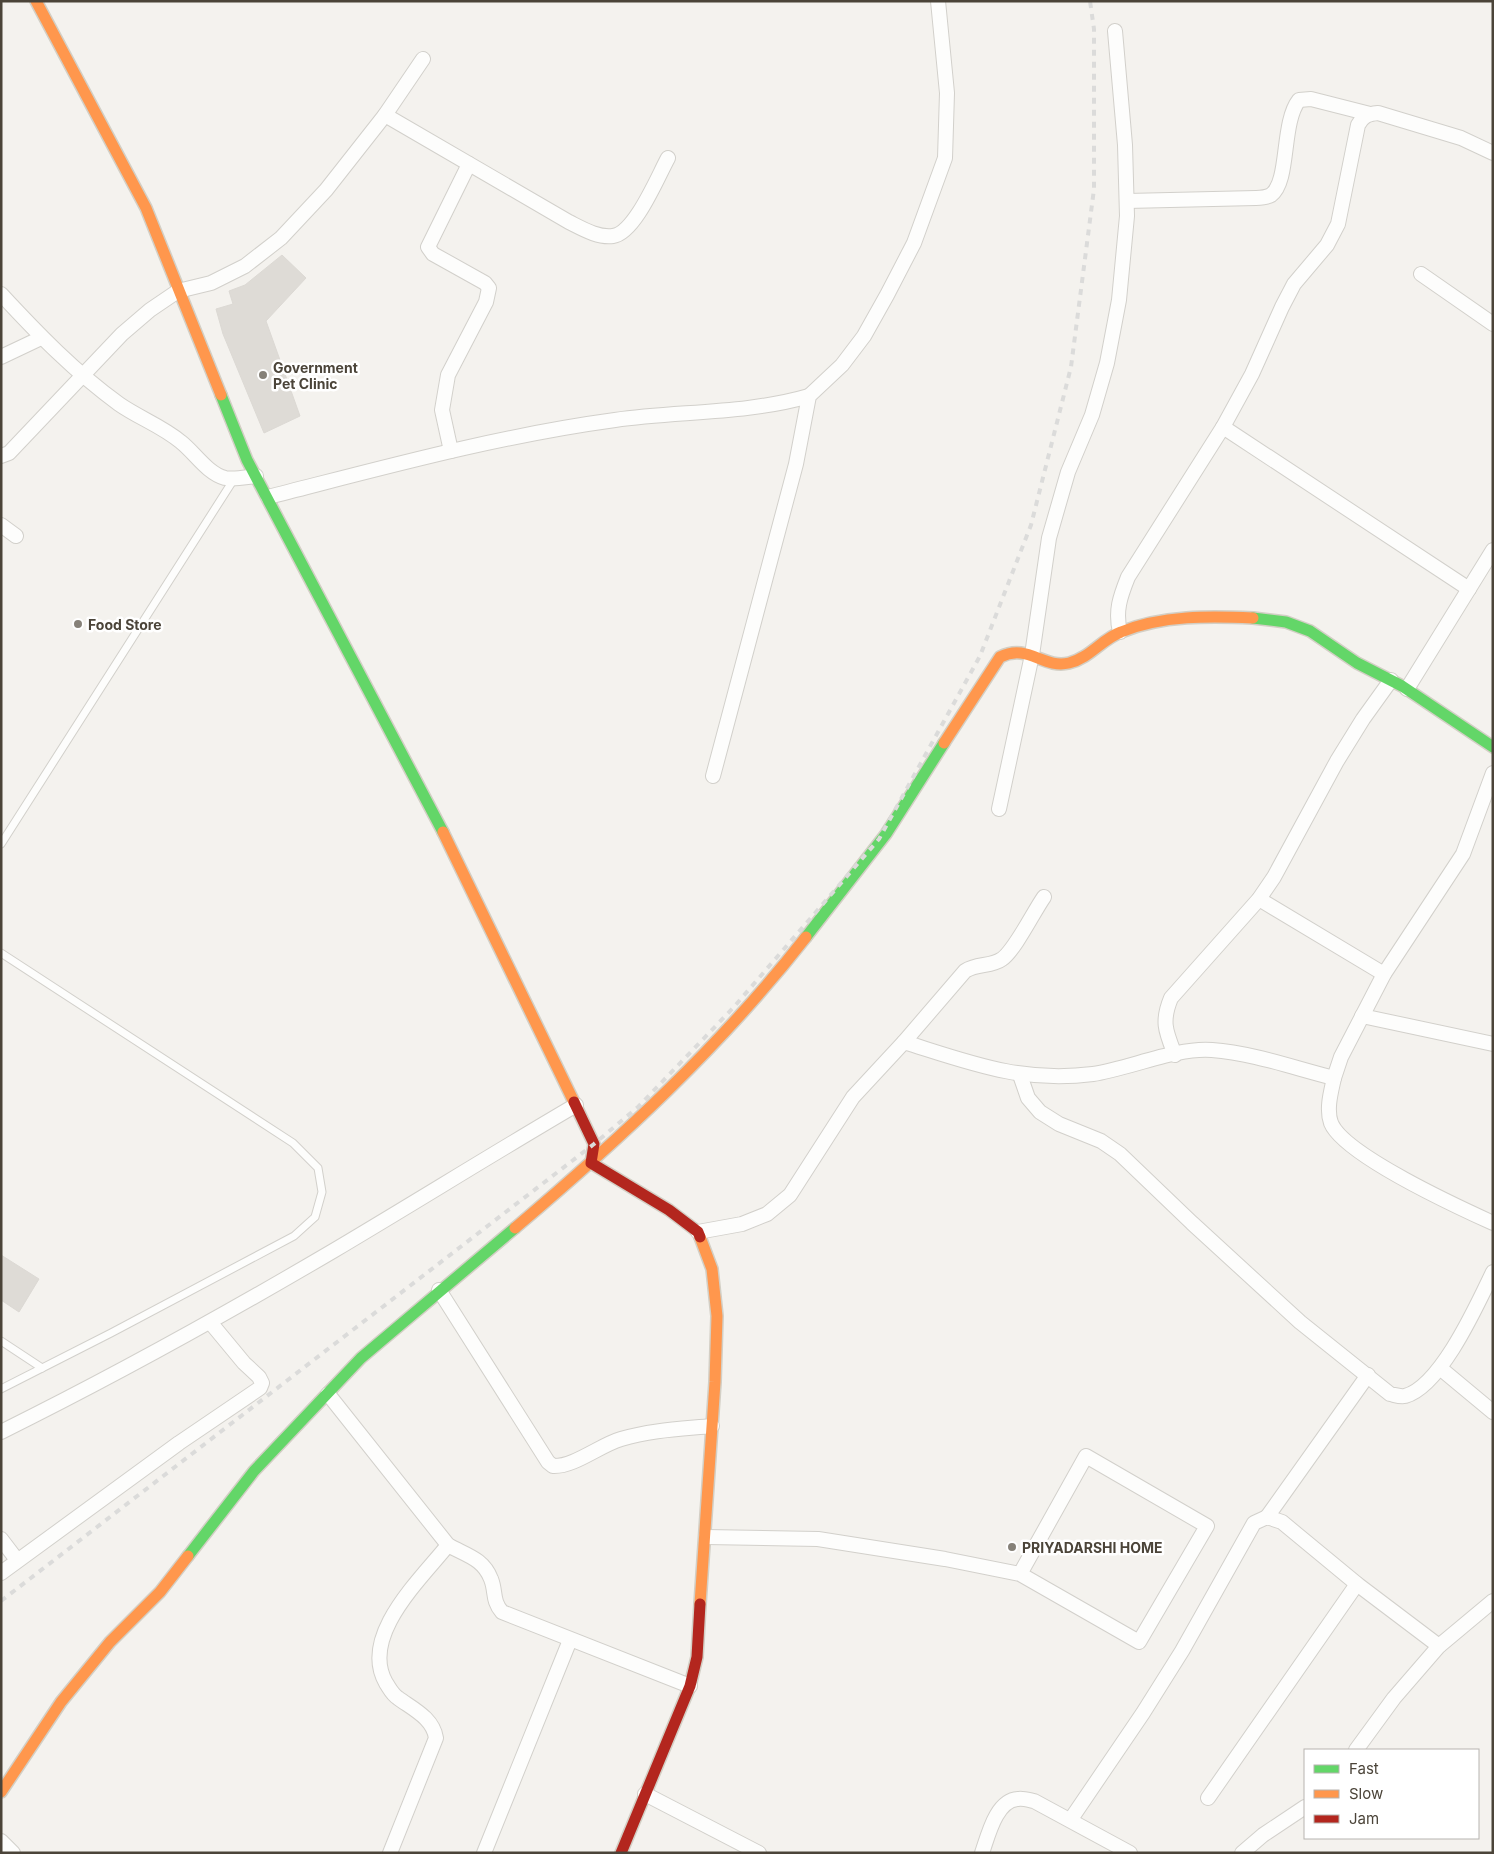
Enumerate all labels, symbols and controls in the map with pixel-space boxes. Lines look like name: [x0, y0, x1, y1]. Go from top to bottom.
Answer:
place label: Government Pet Clinic: [273, 359, 358, 392]
marker: Government Pet Clinic: [257, 369, 269, 381]
place label: Food Store: [88, 616, 162, 633]
marker: Food Store: [72, 618, 84, 630]
place label: PRIYADARSHI HOME: [1022, 1539, 1163, 1556]
marker: PRIYADARSHI HOME: [1006, 1541, 1018, 1553]
legend: [1304, 1749, 1479, 1839]
text: Fast: [1349, 1759, 1379, 1778]
text: Slow: [1349, 1784, 1383, 1803]
text: Jam: [1349, 1809, 1379, 1828]

